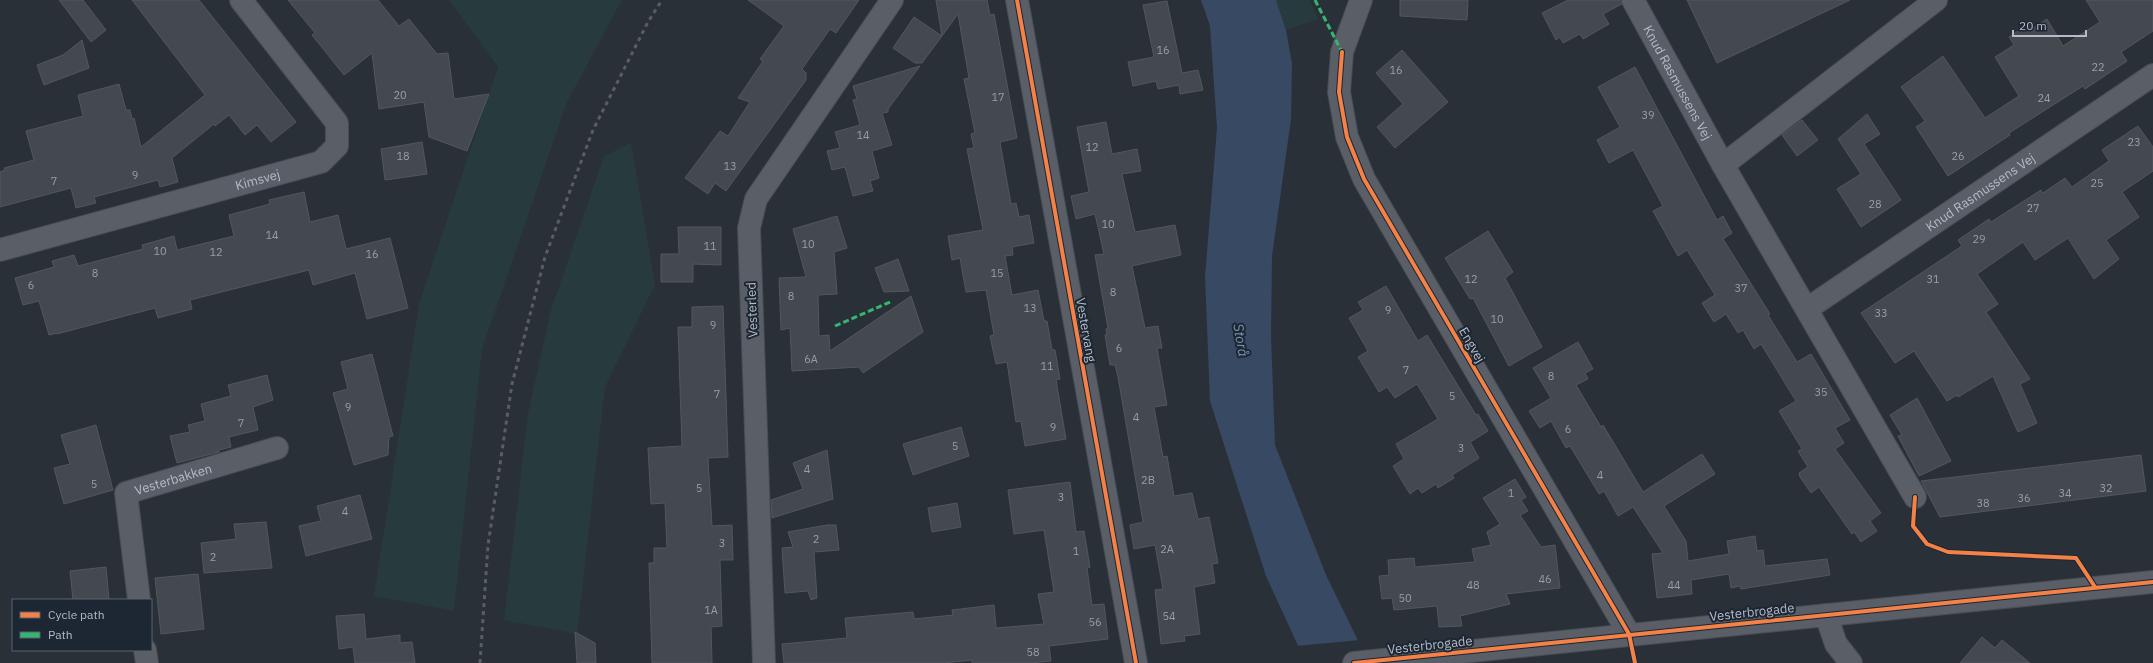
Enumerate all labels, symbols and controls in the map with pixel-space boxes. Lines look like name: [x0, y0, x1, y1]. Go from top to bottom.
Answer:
scale bar: [2013, 12, 2086, 38]
text: 20 m: [2019, 18, 2047, 33]
street label: Knud Rasmussens Vej: [1640, 22, 1716, 143]
house number: 16: [1156, 43, 1170, 57]
house number: 22: [2091, 60, 2105, 74]
house number: 16: [1389, 63, 1403, 77]
house number: 20: [393, 88, 407, 102]
house number: 17: [991, 90, 1005, 104]
house number: 24: [2037, 91, 2051, 105]
house number: 39: [1641, 108, 1655, 122]
house number: 14: [856, 128, 870, 142]
house number: 23: [2127, 135, 2141, 149]
house number: 12: [1085, 140, 1099, 154]
house number: 18: [396, 149, 410, 163]
street label: Knud Rasmussens Vej: [1922, 149, 2038, 235]
house number: 26: [1951, 149, 1965, 163]
house number: 13: [723, 159, 737, 173]
street label: Kimsvej: [233, 165, 282, 194]
house number: 9: [132, 168, 138, 182]
house number: 7: [51, 174, 57, 188]
house number: 25: [2090, 176, 2104, 190]
house number: 28: [1868, 197, 1882, 211]
house number: 27: [2026, 201, 2040, 215]
house number: 10: [1101, 217, 1115, 231]
house number: 14: [265, 228, 279, 242]
house number: 29: [1972, 232, 1986, 246]
house number: 10: [801, 237, 815, 251]
house number: 11: [703, 239, 717, 253]
house number: 10: [153, 244, 167, 258]
house number: 12: [209, 245, 223, 259]
house number: 16: [365, 247, 379, 261]
house number: 8: [92, 266, 98, 280]
house number: 15: [990, 266, 1004, 280]
house number: 12: [1464, 272, 1478, 286]
house number: 31: [1926, 272, 1940, 286]
house number: 6: [28, 278, 34, 292]
house number: 37: [1734, 281, 1748, 295]
street label: Vesterled: [743, 282, 761, 338]
house number: 8: [1110, 285, 1116, 299]
house number: 8: [788, 289, 794, 303]
street label: Vestervang: [1072, 297, 1100, 364]
house number: 13: [1023, 301, 1037, 315]
house number: 9: [1385, 303, 1391, 317]
house number: 33: [1874, 306, 1888, 320]
house number: 10: [1490, 312, 1504, 326]
house number: 9: [710, 318, 716, 332]
water label: Storå: [1229, 322, 1253, 358]
street label: Engvej: [1455, 324, 1489, 366]
house number: 6: [1116, 341, 1122, 355]
house number: 6A: [804, 352, 818, 366]
house number: 11: [1040, 359, 1054, 373]
house number: 7: [1403, 363, 1409, 377]
house number: 8: [1548, 369, 1554, 383]
house number: 35: [1814, 385, 1828, 399]
house number: 7: [714, 387, 720, 401]
house number: 5: [1449, 389, 1455, 403]
house number: 9: [345, 400, 351, 414]
house number: 4: [1133, 410, 1140, 424]
house number: 7: [238, 416, 244, 430]
house number: 9: [1050, 420, 1056, 434]
house number: 6: [1565, 422, 1571, 436]
house number: 5: [952, 439, 958, 453]
house number: 3: [1458, 441, 1464, 455]
street label: Vesterbakken: [132, 459, 214, 498]
house number: 4: [804, 462, 811, 476]
house number: 4: [1597, 468, 1604, 482]
house number: 2B: [1141, 473, 1155, 487]
house number: 5: [91, 477, 97, 491]
house number: 5: [696, 481, 702, 495]
house number: 32: [2099, 481, 2113, 495]
house number: 1: [1508, 486, 1515, 500]
house number: 34: [2058, 486, 2072, 500]
house number: 3: [1058, 490, 1064, 504]
house number: 36: [2017, 491, 2031, 505]
house number: 38: [1976, 496, 1990, 510]
house number: 4: [342, 504, 349, 518]
house number: 2: [813, 532, 819, 546]
house number: 3: [719, 536, 725, 550]
house number: 2A: [1160, 542, 1174, 556]
house number: 1: [1073, 544, 1080, 558]
house number: 2: [210, 550, 216, 564]
house number: 46: [1538, 572, 1552, 586]
house number: 48: [1466, 578, 1480, 592]
house number: 44: [1667, 578, 1681, 592]
house number: 50: [1398, 591, 1412, 605]
legend: [12, 599, 152, 651]
street label: Vesterbrogade: [1709, 599, 1795, 625]
house number: 1A: [704, 603, 718, 617]
text: Cycle path: [48, 607, 105, 622]
house number: 54: [1162, 609, 1176, 623]
house number: 56: [1088, 615, 1102, 629]
text: Path: [48, 627, 73, 642]
street label: Vesterbrogade: [1387, 632, 1473, 658]
house number: 58: [1026, 645, 1040, 659]

